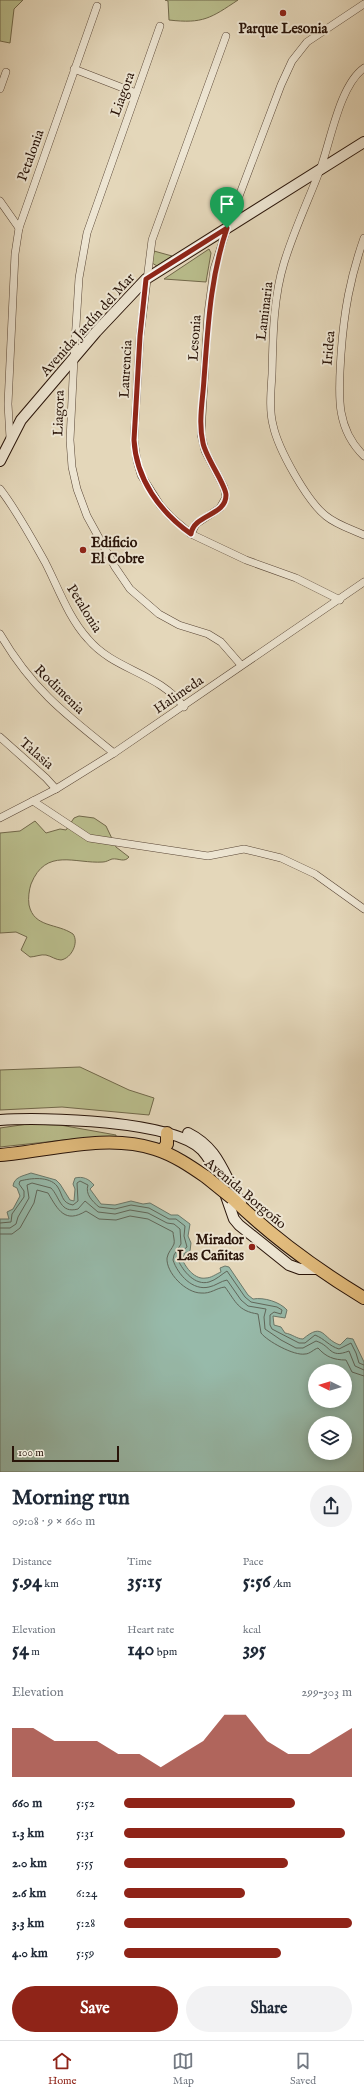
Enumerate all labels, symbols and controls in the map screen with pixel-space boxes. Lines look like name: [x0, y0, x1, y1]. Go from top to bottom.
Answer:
marker: Parque Lesonia: [278, 8, 288, 18]
place label: Parque Lesonia: [238, 20, 328, 38]
street label: Liagora: [107, 69, 140, 119]
street label: Petalonia: [13, 126, 49, 184]
pin: [210, 187, 244, 228]
icon: arrive: [216, 193, 238, 215]
street label: Avenida Jardín del Mar: [36, 269, 139, 381]
street label: Laminaria: [252, 280, 278, 342]
street label: Lesonia: [184, 313, 206, 362]
street label: Iridea: [319, 329, 340, 366]
street label: Laurencia: [115, 339, 137, 399]
street label: Liagora: [49, 389, 69, 436]
place label: Edificio El Cobre: [91, 534, 145, 568]
marker: Edificio El Cobre: [78, 545, 88, 555]
street label: Petalonia: [62, 581, 107, 637]
street label: Rodimenia: [30, 661, 89, 719]
street label: Halimeda: [150, 671, 208, 718]
street label: Talasia: [15, 734, 58, 774]
street label: Avenida Borgoño: [200, 1154, 290, 1234]
place label: Mirador Las Cañitas: [177, 1231, 245, 1265]
marker: Mirador Las Cañitas: [247, 1242, 257, 1252]
north arrow: [308, 1364, 352, 1408]
map controls: [308, 1364, 352, 1460]
button: layers: [308, 1416, 352, 1460]
scale bar: [12, 1444, 119, 1463]
text: 100 m: [18, 1446, 44, 1460]
text: Morning run: [12, 1484, 130, 1512]
button: share: [310, 1485, 352, 1527]
text: 09:08 · 9 × 660 m: [12, 1513, 95, 1530]
text: Distance: [12, 1555, 52, 1569]
text: Time: [127, 1555, 152, 1569]
text: Pace: [243, 1555, 263, 1569]
text: 5.94: [12, 1569, 42, 1594]
text: 35:15: [127, 1569, 162, 1594]
text: 5:56: [243, 1569, 271, 1594]
text: km: [42, 1577, 59, 1591]
text: /km: [271, 1577, 291, 1591]
text: Elevation: [12, 1623, 56, 1637]
text: Heart rate: [127, 1623, 174, 1637]
text: kcal: [243, 1623, 261, 1637]
text: 54: [12, 1637, 29, 1662]
text: 140: [127, 1637, 154, 1662]
text: 395: [243, 1637, 266, 1662]
text: m: [29, 1645, 40, 1659]
text: bpm: [154, 1645, 177, 1659]
text: Elevation: [12, 1684, 64, 1701]
text: 299–303 m: [301, 1684, 352, 1701]
text: 660 m: [12, 1795, 42, 1812]
text: 5:52: [76, 1795, 95, 1812]
text: 1.3 km: [12, 1825, 44, 1842]
text: 5:31: [76, 1825, 94, 1842]
text: 2.0 km: [12, 1855, 47, 1872]
text: 5:55: [76, 1855, 94, 1872]
text: 2.6 km: [12, 1885, 46, 1902]
text: 6:24: [76, 1885, 97, 1902]
text: 3.3 km: [12, 1915, 44, 1932]
text: 5:28: [76, 1915, 95, 1932]
text: 4.0 km: [12, 1945, 48, 1962]
text: 5:59: [76, 1945, 95, 1962]
button: Save: [12, 1986, 178, 2032]
button: Share: [186, 1986, 352, 2032]
tab: Home: [48, 2050, 77, 2088]
tab: Map: [172, 2050, 194, 2088]
tab: Saved: [290, 2050, 316, 2088]

